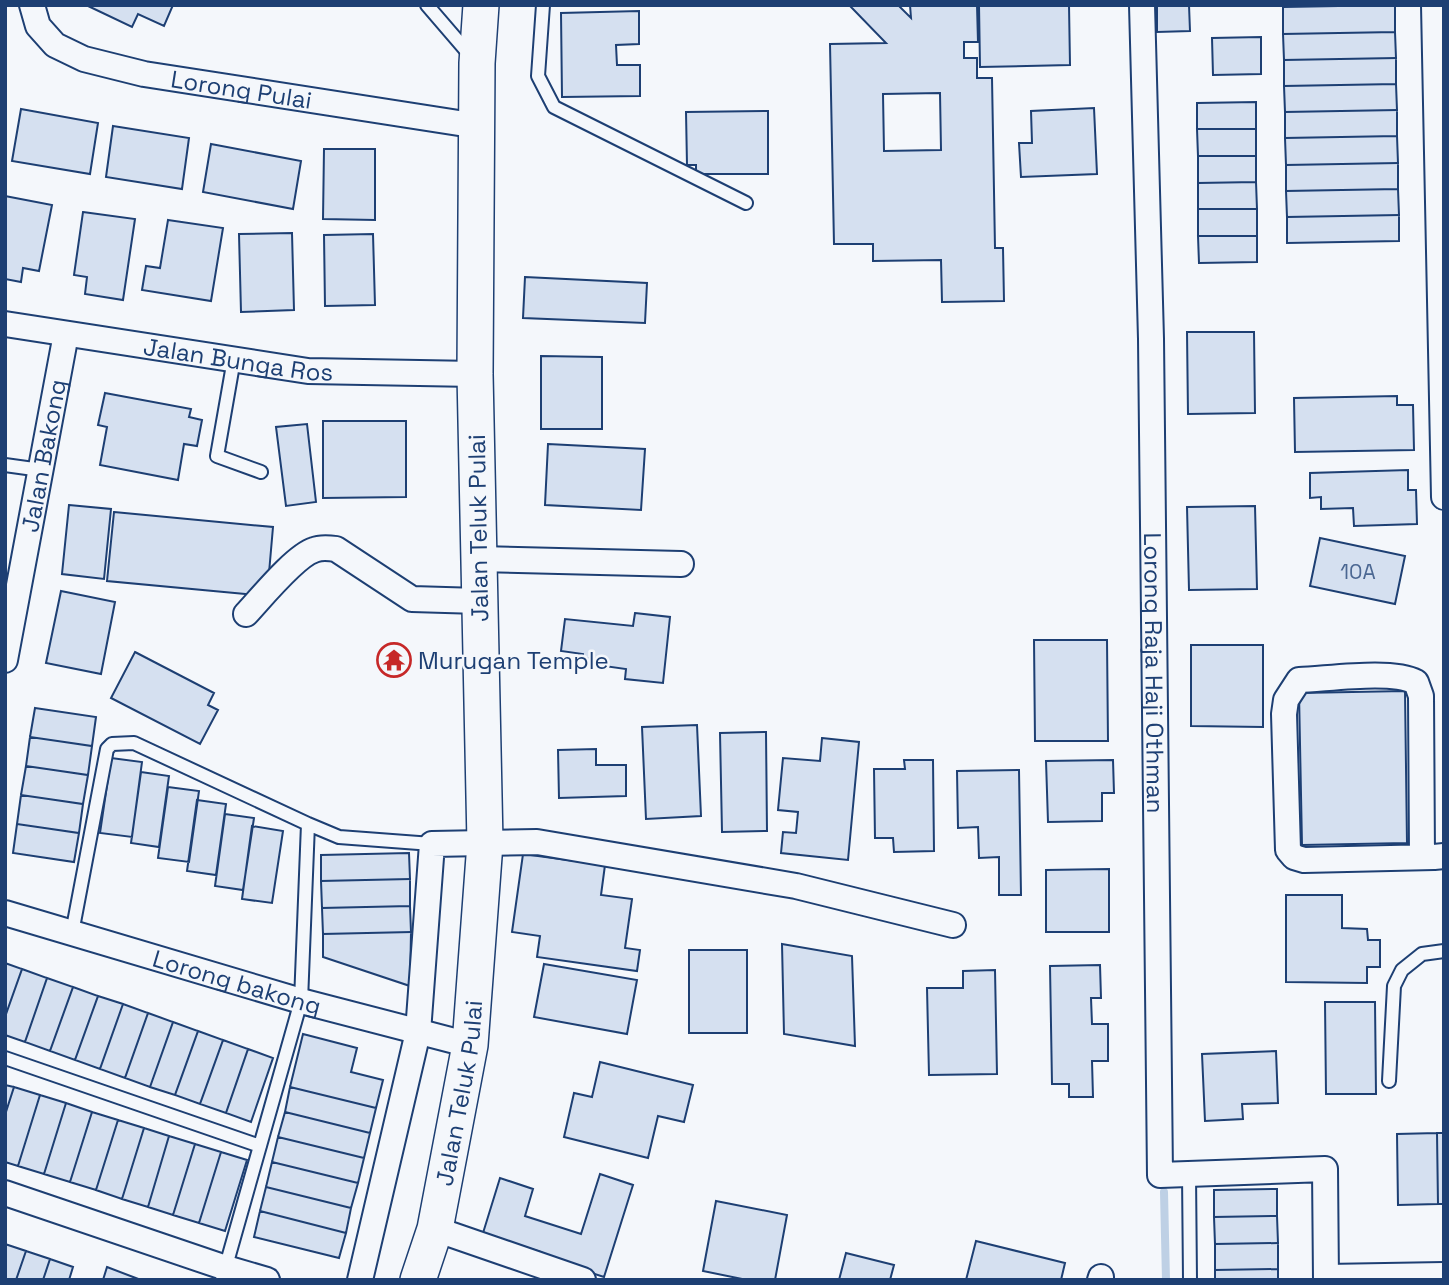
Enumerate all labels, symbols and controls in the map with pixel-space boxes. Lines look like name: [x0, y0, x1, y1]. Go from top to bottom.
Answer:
street label: Lorong Pulai: [169, 63, 314, 115]
street label: Jalan Bunga Ros: [141, 330, 333, 387]
street label: Jalan Bakong: [14, 377, 73, 535]
street label: Jalan Teluk Pulai: [461, 434, 495, 622]
street label: Lorong Raja Haji Othman: [1138, 532, 1172, 814]
house number: 10A: [1340, 558, 1376, 585]
temple icon: Murugan Temple: [375, 641, 413, 679]
place label: Murugan Temple: [418, 645, 609, 676]
street label: Lorong bakong: [149, 942, 325, 1021]
street label: Jalan Teluk Pulai: [428, 999, 489, 1188]

